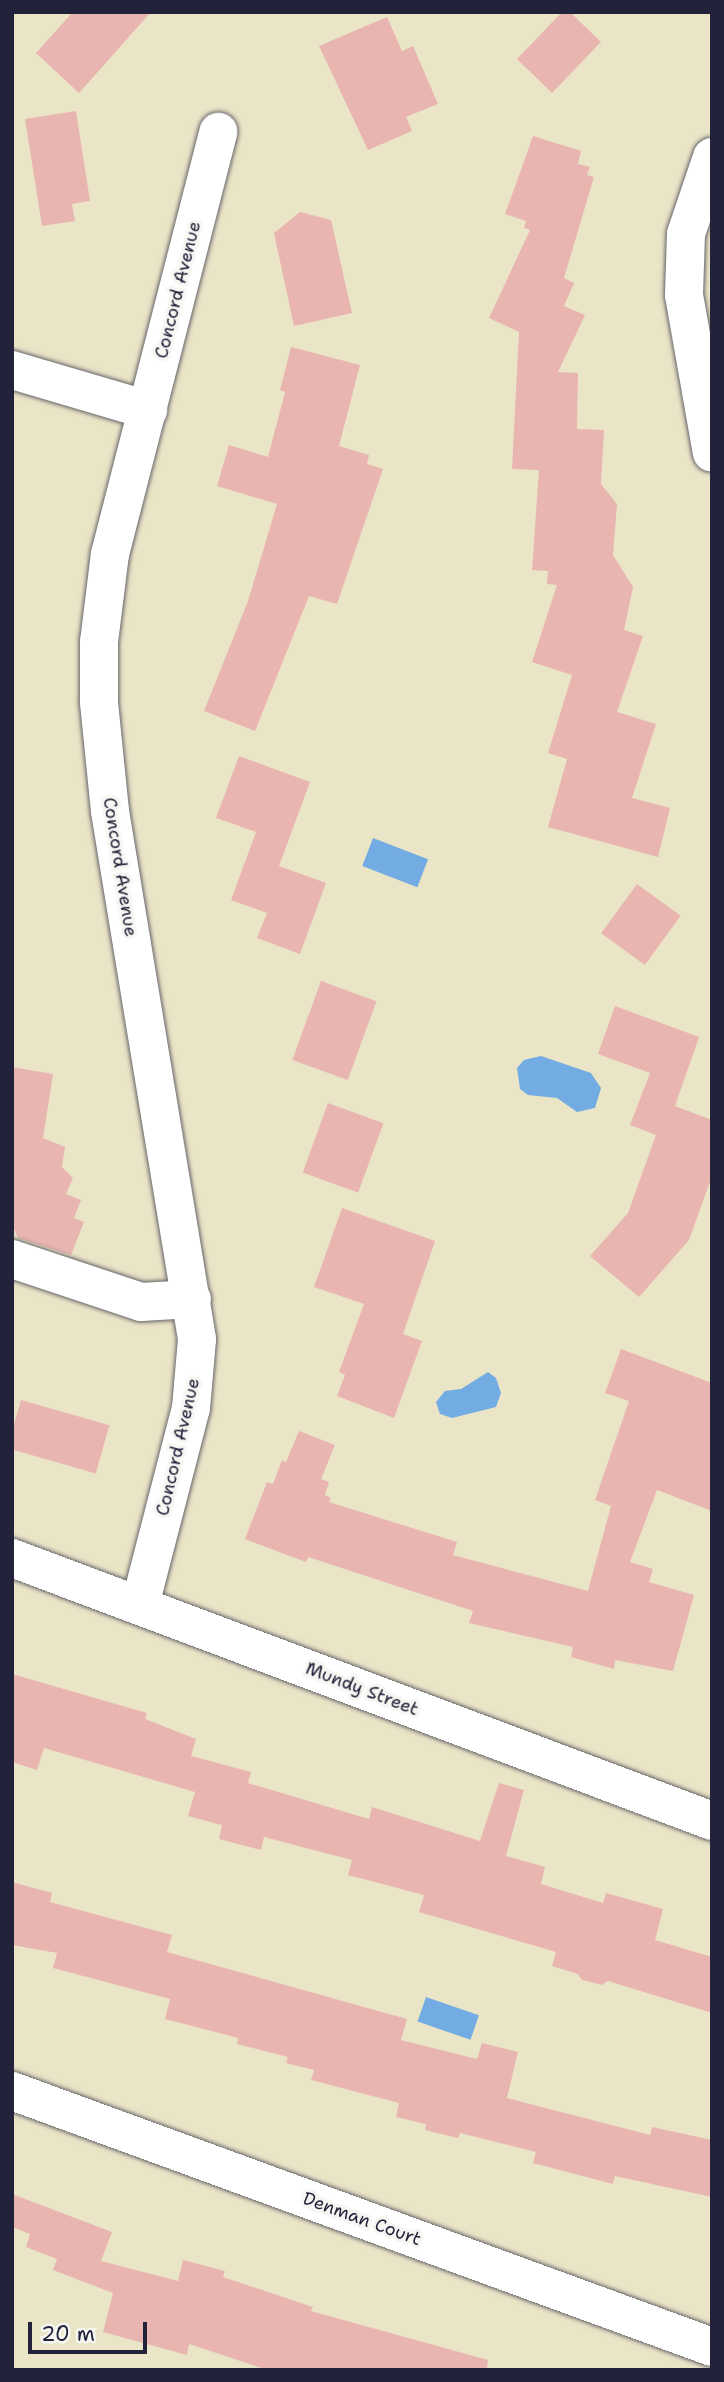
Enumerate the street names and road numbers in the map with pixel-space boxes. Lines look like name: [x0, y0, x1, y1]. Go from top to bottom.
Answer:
street label: Concord Avenue: [151, 219, 205, 361]
street label: Concord Avenue: [98, 796, 142, 938]
street label: Concord Avenue: [152, 1376, 204, 1518]
street label: Mundy Street: [303, 1658, 421, 1720]
street label: Denman Court: [300, 2188, 424, 2250]

